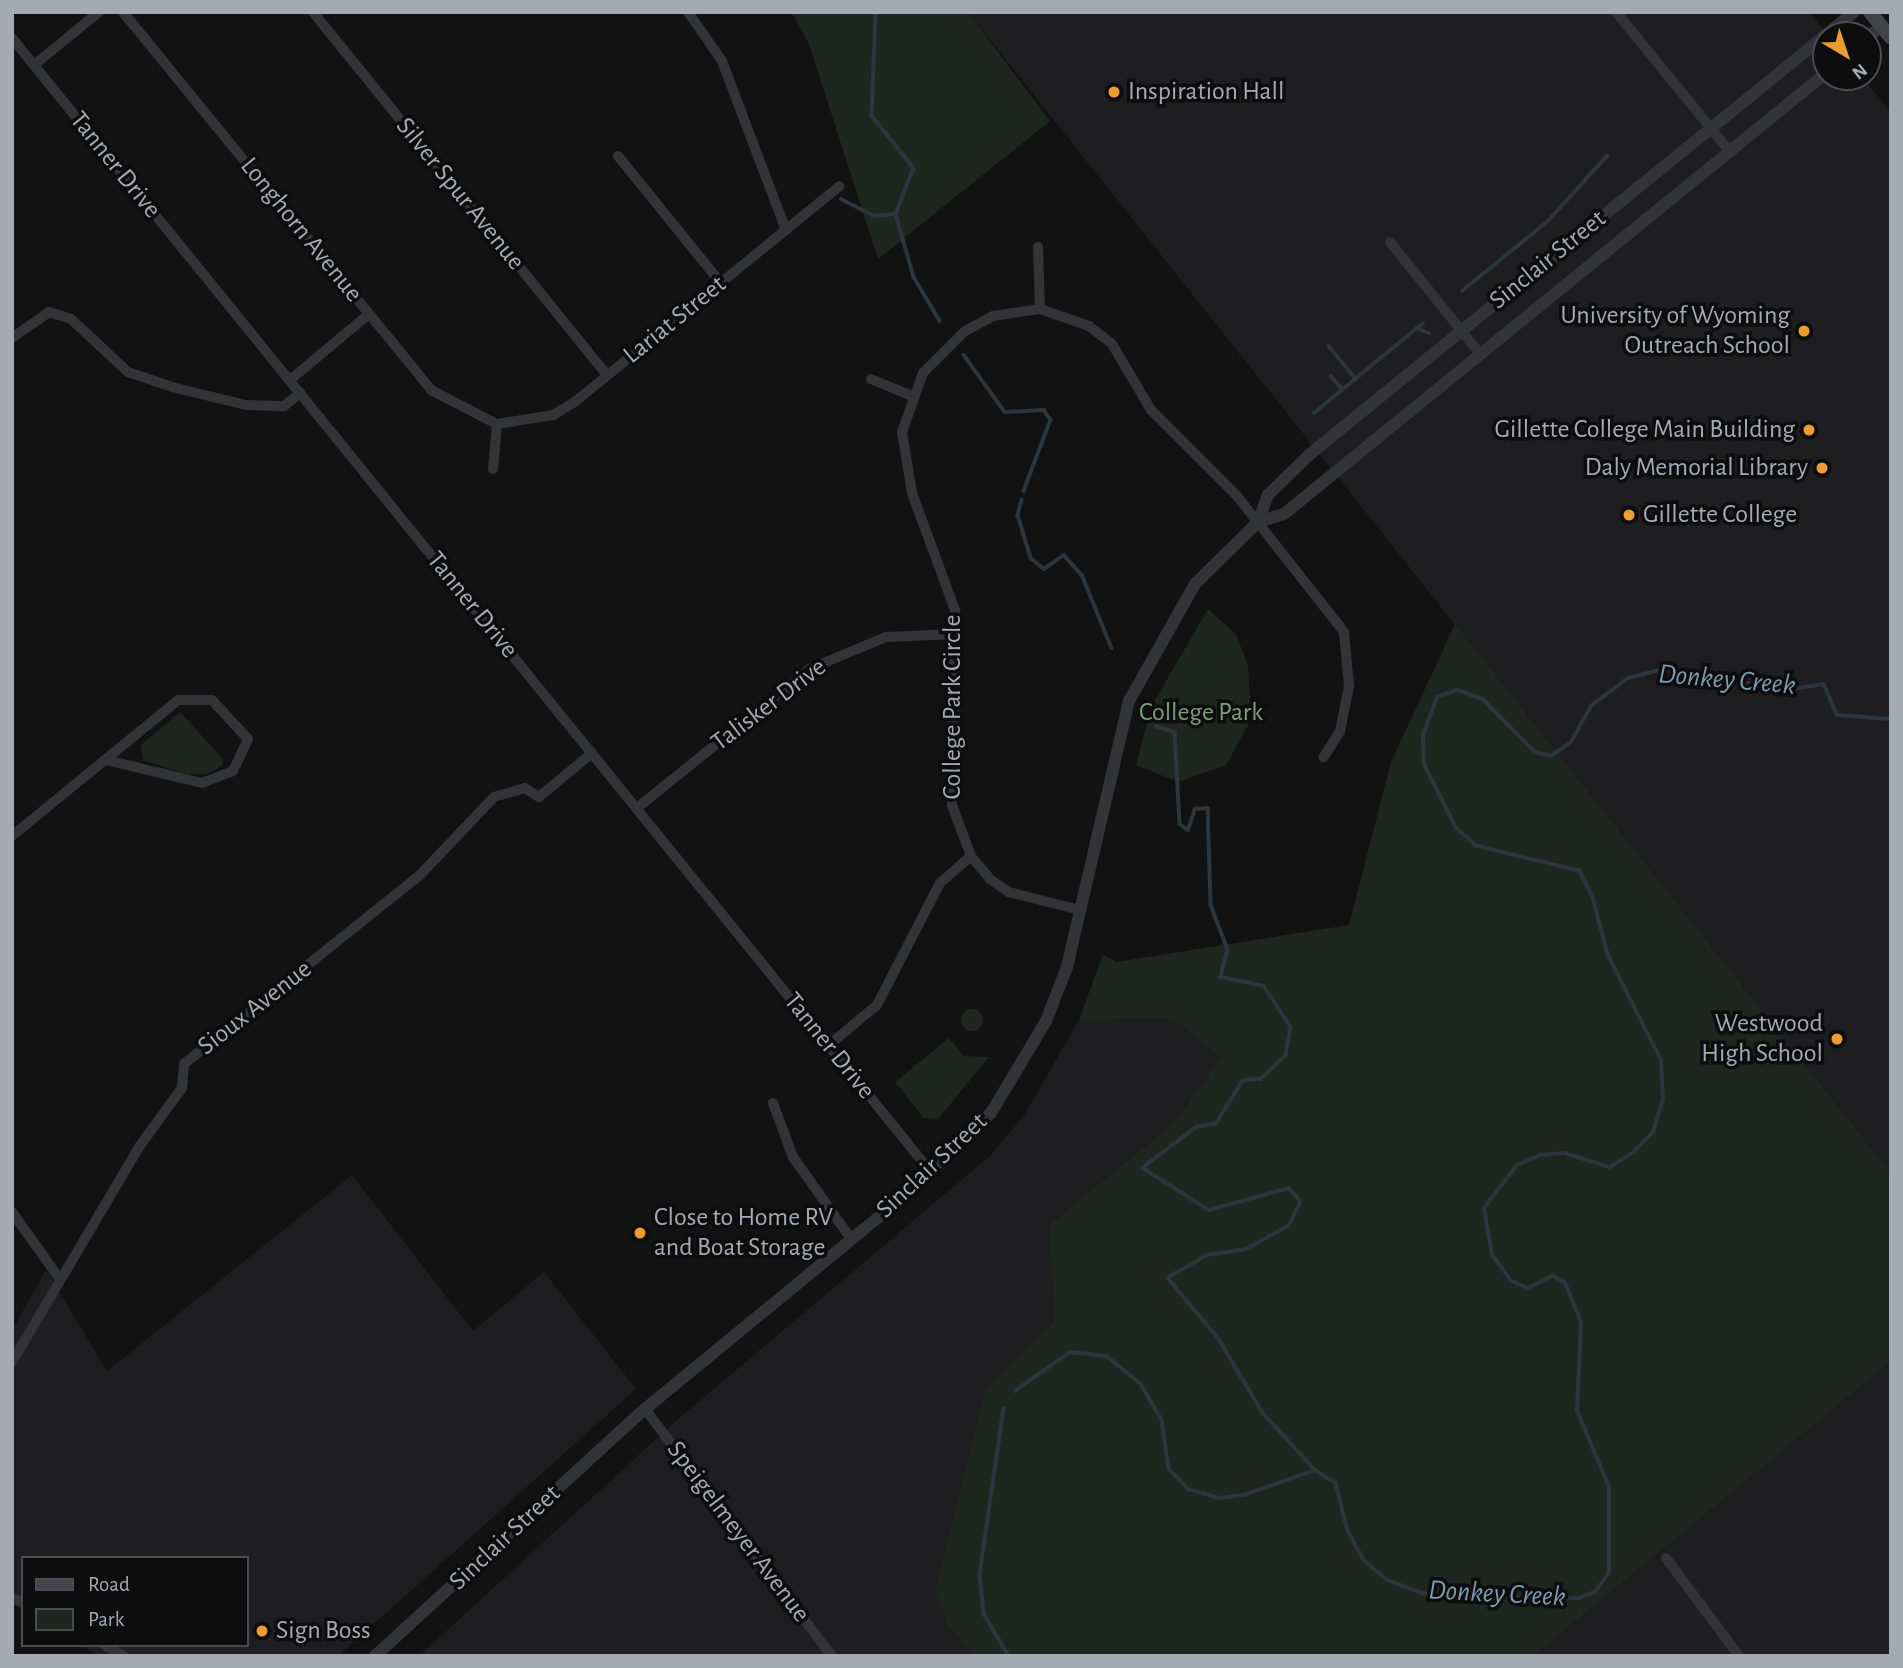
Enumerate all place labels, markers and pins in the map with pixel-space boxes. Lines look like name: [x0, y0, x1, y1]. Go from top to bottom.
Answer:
place label: Inspiration Hall: [1128, 76, 1284, 108]
marker: Inspiration Hall: [1106, 84, 1122, 100]
place label: University of Wyoming Outreach School: [1561, 300, 1790, 362]
marker: University of Wyoming Outreach School: [1796, 323, 1812, 339]
place label: Gillette College Main Building: [1494, 414, 1795, 446]
marker: Gillette College Main Building: [1801, 422, 1817, 438]
place label: Daly Memorial Library: [1585, 452, 1808, 484]
marker: Daly Memorial Library: [1814, 460, 1830, 476]
place label: Gillette College: [1643, 499, 1797, 531]
marker: Gillette College: [1621, 507, 1637, 523]
place label: Westwood High School: [1701, 1008, 1823, 1070]
marker: Westwood High School: [1829, 1031, 1845, 1047]
place label: Close to Home RV and Boat Storage: [654, 1202, 833, 1264]
marker: Close to Home RV and Boat Storage: [632, 1225, 648, 1241]
place label: Sign Boss: [276, 1615, 371, 1647]
marker: Sign Boss: [254, 1623, 270, 1639]

